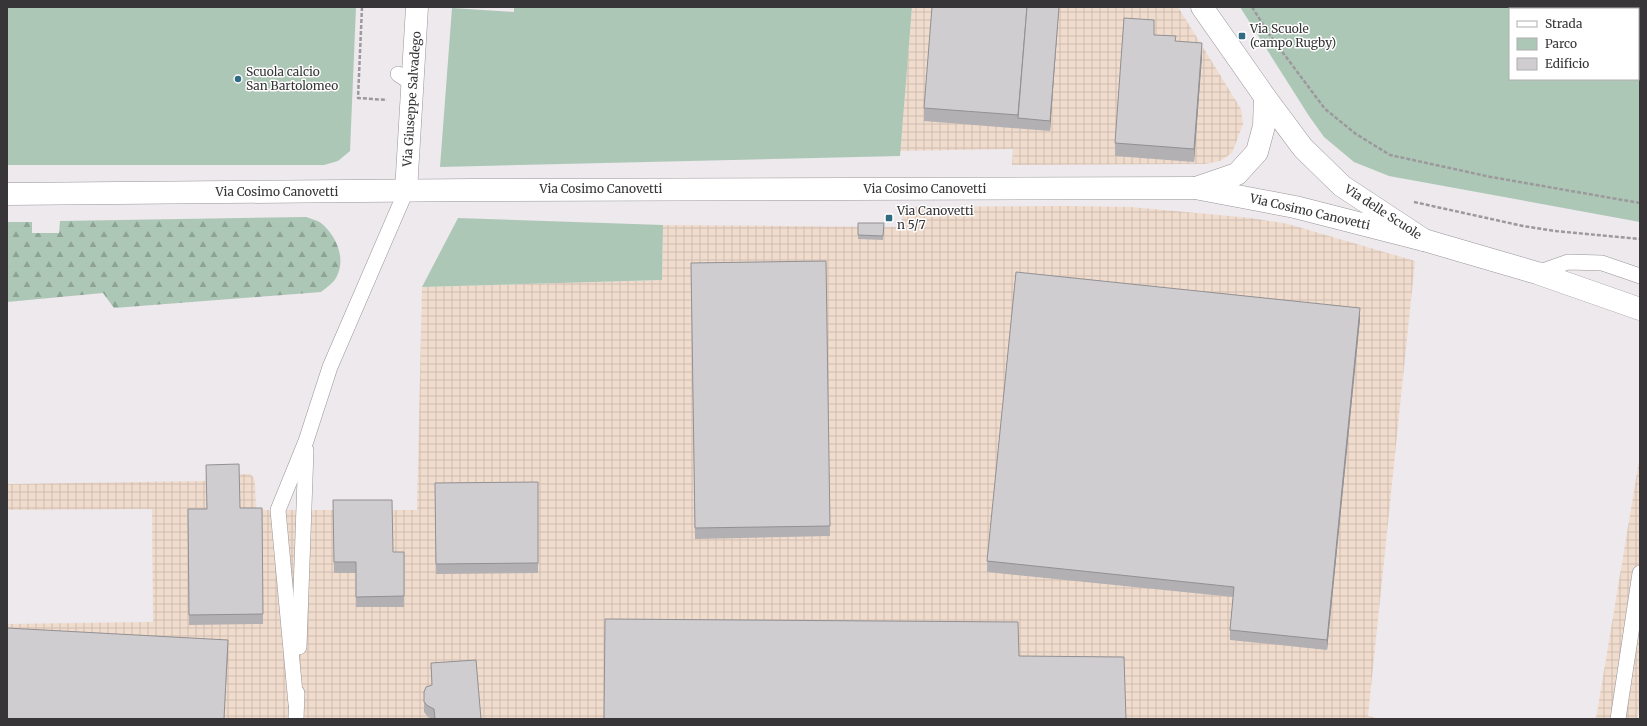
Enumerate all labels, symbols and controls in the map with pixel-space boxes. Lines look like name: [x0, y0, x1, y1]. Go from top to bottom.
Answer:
legend: [1509, 8, 1639, 80]
text: Strada: [1545, 16, 1583, 31]
place label: Via Scuole (campo Rugby): [1249, 21, 1336, 50]
street label: Via Giuseppe Salvadego: [399, 31, 424, 168]
marker: Via Scuole (campo Rugby): [1237, 31, 1247, 41]
text: Parco: [1545, 36, 1577, 51]
text: Edificio: [1545, 56, 1589, 71]
place label: Scuola calcio San Bartolomeo: [246, 64, 338, 93]
marker: Scuola calcio San Bartolomeo: [233, 74, 243, 84]
street label: Via Cosimo Canovetti: [539, 181, 663, 196]
street label: Via Cosimo Canovetti: [863, 181, 987, 196]
street label: Via delle Scuole: [1341, 181, 1425, 242]
street label: Via Cosimo Canovetti: [215, 184, 339, 199]
street label: Via Cosimo Canovetti: [1248, 190, 1372, 233]
place label: Via Canovetti n 5/7: [896, 203, 974, 232]
marker: Via Canovetti n 5/7: [884, 213, 894, 223]

